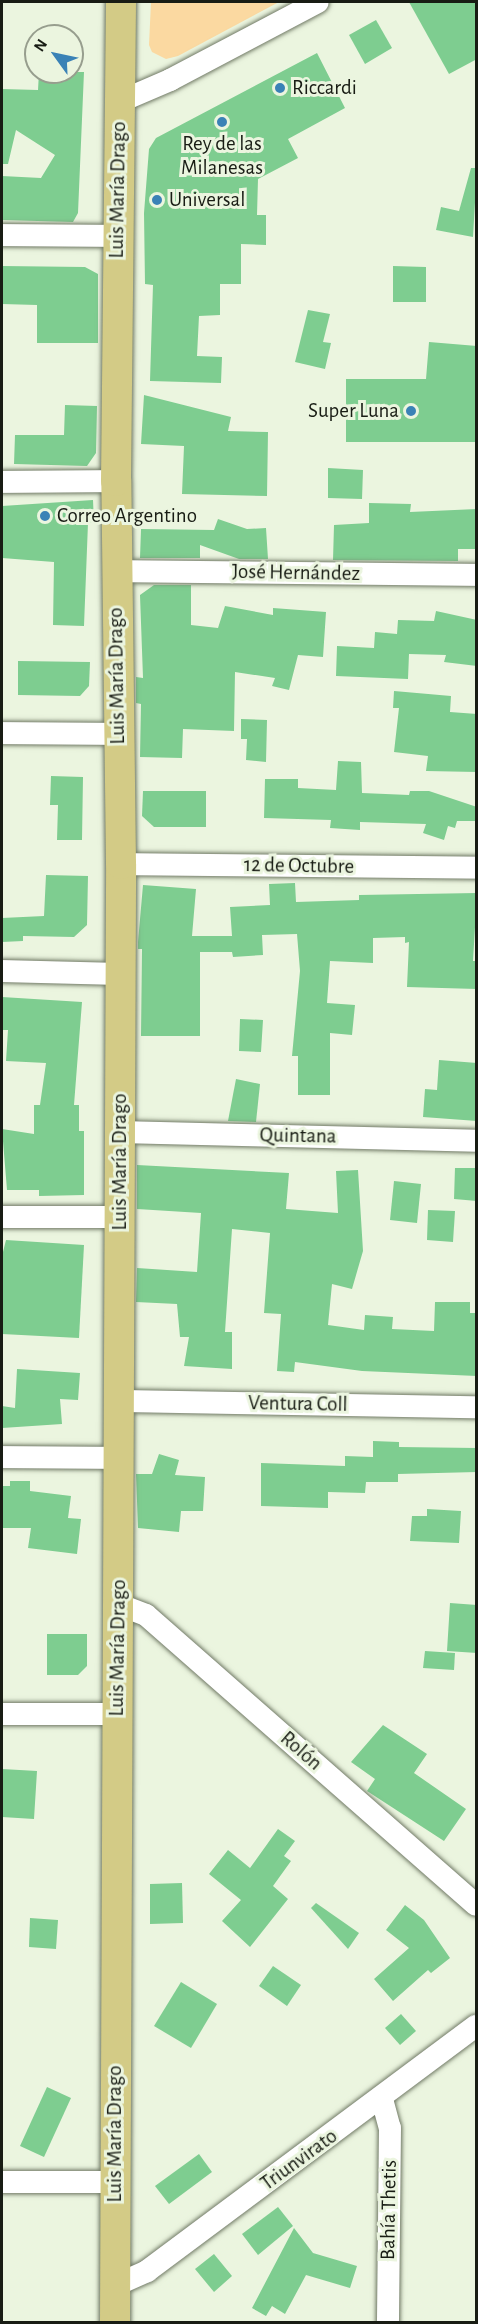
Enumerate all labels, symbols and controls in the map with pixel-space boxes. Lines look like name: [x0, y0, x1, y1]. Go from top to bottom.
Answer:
north arrow: [24, 24, 84, 84]
text: N: [31, 36, 50, 54]
place label: Riccardi: [292, 75, 357, 101]
marker: Riccardi: [273, 81, 287, 95]
marker: Rey de las Milanesas: [215, 115, 229, 129]
street label: Luis María Drago: [104, 121, 132, 259]
place label: Rey de las Milanesas: [181, 131, 263, 181]
place label: Universal: [169, 187, 245, 213]
marker: Universal: [150, 193, 164, 207]
place label: Super Luna: [308, 398, 399, 424]
marker: Super Luna: [404, 404, 418, 418]
place label: Correo Argentino: [57, 503, 197, 529]
marker: Correo Argentino: [38, 509, 52, 523]
street label: José Hernández: [232, 559, 360, 587]
street label: Luis María Drago: [103, 607, 131, 745]
street label: 12 de Octubre: [244, 852, 354, 880]
street label: Luis María Drago: [107, 1093, 133, 1231]
street label: Quintana: [259, 1123, 337, 1149]
street label: Ventura Coll: [248, 1391, 348, 1417]
street label: Luis María Drago: [104, 1579, 132, 1717]
street label: Rolón: [275, 1726, 327, 1776]
street label: Luis María Drago: [102, 2065, 128, 2203]
street label: Triunvirato: [256, 2124, 342, 2196]
street label: Bahía Thetis: [376, 2160, 402, 2260]

